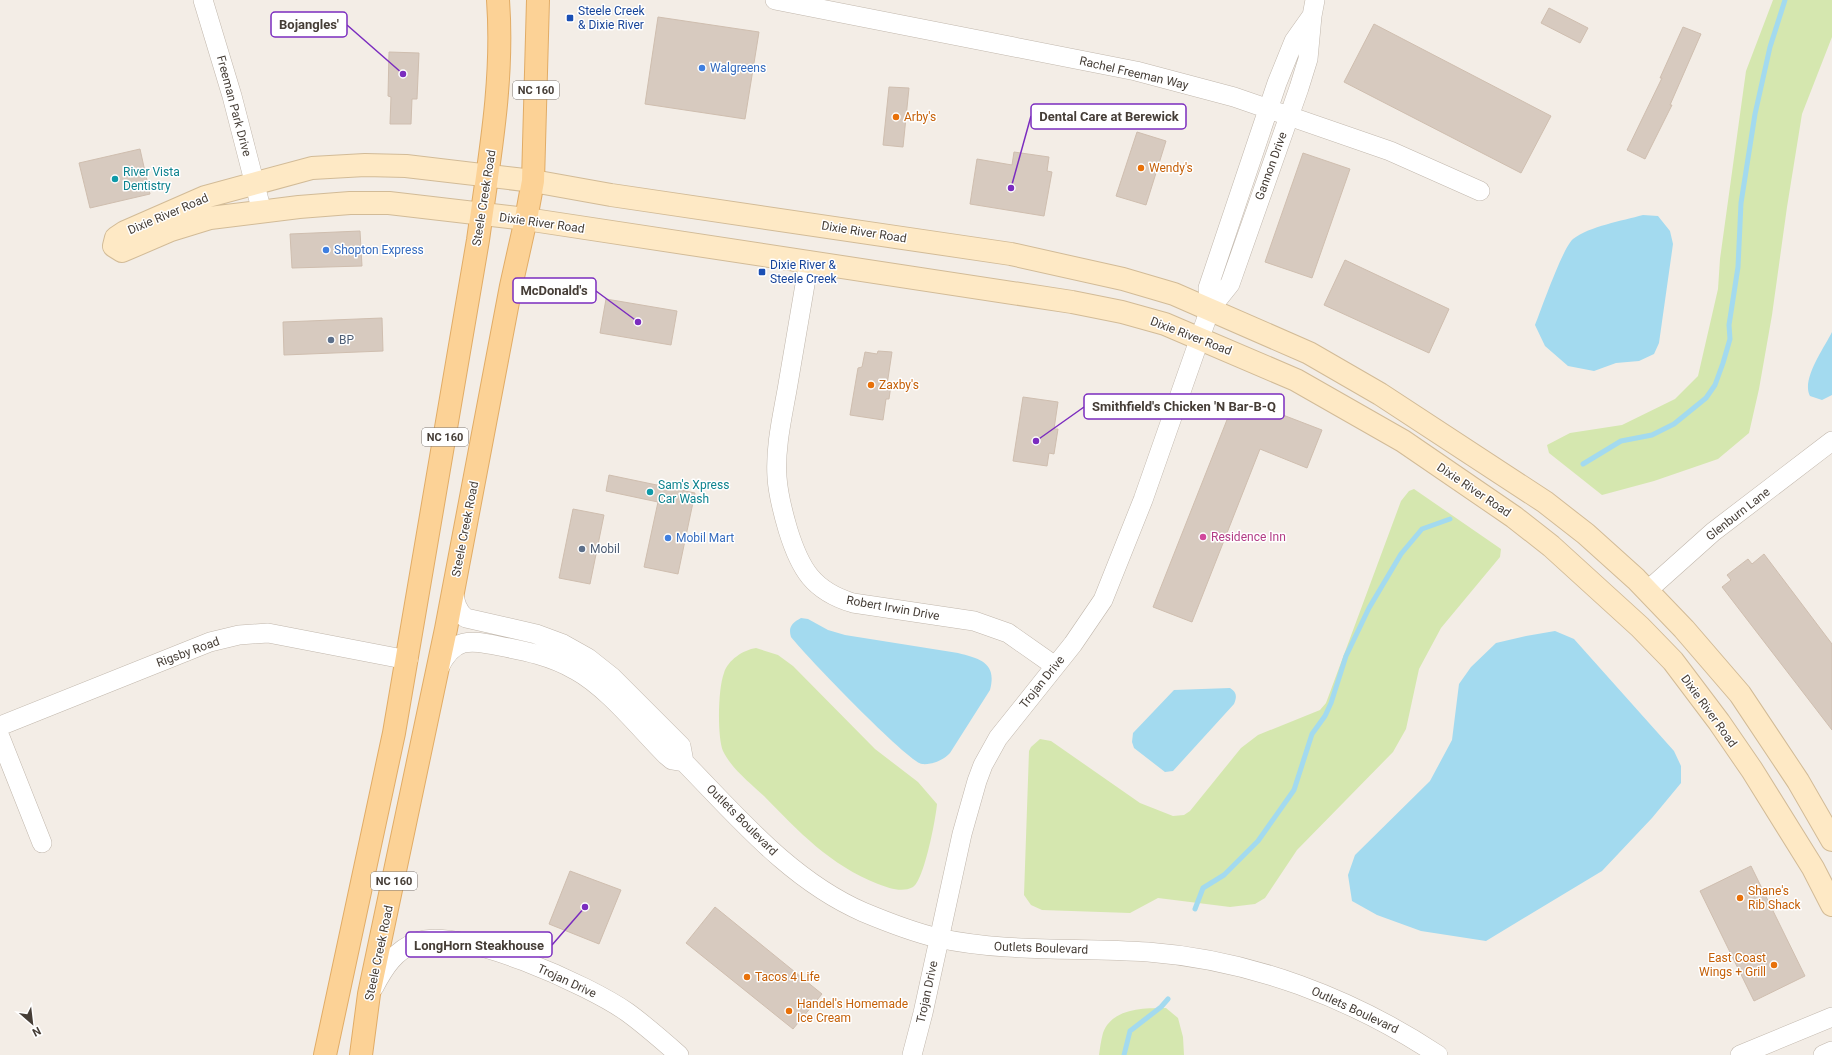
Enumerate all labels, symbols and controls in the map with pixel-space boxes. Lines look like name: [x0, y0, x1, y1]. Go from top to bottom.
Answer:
place label: Steele Creek & Dixie River: [578, 4, 646, 32]
callout: Bojangles': [271, 12, 347, 37]
marker: Steele Creek & Dixie River: [565, 13, 575, 23]
text: Bojangles': [279, 17, 339, 32]
street label: Freeman Park Drive: [214, 54, 254, 158]
street label: Rachel Freeman Way: [1078, 54, 1190, 92]
place label: Walgreens: [710, 61, 766, 75]
marker: Walgreens: [697, 63, 707, 73]
road number: NC 160: [513, 81, 559, 99]
callout: Dental Care at Berewick: [1031, 104, 1186, 129]
text: Dental Care at Berewick: [1039, 109, 1180, 124]
place label: Arby's: [904, 110, 936, 124]
marker: Arby's: [891, 112, 901, 122]
street label: Gannon Drive: [1252, 130, 1290, 202]
street label: Steele Creek Road: [469, 149, 499, 247]
place label: Wendy's: [1149, 161, 1193, 175]
marker: Wendy's: [1136, 163, 1146, 173]
place label: River Vista Dentistry: [123, 165, 180, 193]
marker: River Vista Dentistry: [110, 174, 120, 184]
street label: Dixie River Road: [126, 191, 210, 237]
street label: Dixie River Road: [498, 210, 586, 236]
street label: Dixie River Road: [820, 218, 908, 246]
place label: Shopton Express: [334, 243, 424, 257]
marker: Shopton Express: [321, 245, 331, 255]
place label: Dixie River & Steele Creek: [770, 258, 838, 286]
marker: Dixie River & Steele Creek: [757, 267, 767, 277]
callout: McDonald's: [513, 278, 596, 303]
text: McDonald's: [520, 283, 588, 298]
street label: Dixie River Road: [1148, 314, 1234, 358]
place label: BP: [339, 333, 354, 347]
marker: BP: [326, 335, 336, 345]
place label: Zaxby's: [879, 378, 919, 392]
marker: Zaxby's: [866, 380, 876, 390]
callout: Smithfield's Chicken 'N Bar-B-Q: [1084, 394, 1284, 419]
text: Smithfield's Chicken 'N Bar-B-Q: [1092, 399, 1276, 414]
road number: NC 160: [422, 428, 468, 446]
street label: Dixie River Road: [1434, 460, 1514, 520]
place label: Sam's Xpress Car Wash: [658, 478, 729, 506]
street label: Steele Creek Road: [449, 480, 481, 578]
street label: Glenburn Lane: [1703, 485, 1773, 543]
marker: Sam's Xpress Car Wash: [645, 487, 655, 497]
place label: Residence Inn: [1211, 530, 1286, 544]
place label: Mobil Mart: [676, 531, 734, 545]
marker: Residence Inn: [1198, 532, 1208, 542]
marker: Mobil Mart: [663, 533, 673, 543]
place label: Mobil: [590, 542, 620, 556]
marker: Mobil: [577, 544, 587, 554]
street label: Robert Irwin Drive: [845, 593, 941, 623]
street label: Rigsby Road: [155, 634, 221, 670]
street label: Trojan Drive: [1017, 653, 1067, 711]
street label: Dixie River Road: [1678, 672, 1740, 750]
street label: Outlets Boulevard: [704, 782, 780, 858]
road number: NC 160: [371, 872, 417, 890]
place label: Shane's Rib Shack: [1748, 884, 1802, 912]
marker: Shane's Rib Shack: [1735, 893, 1745, 903]
street label: Steele Creek Road: [362, 904, 396, 1002]
callout: LongHorn Steakhouse: [406, 932, 552, 957]
text: LongHorn Steakhouse: [414, 938, 544, 953]
street label: Outlets Boulevard: [994, 939, 1088, 957]
place label: East Coast Wings + Grill: [1699, 951, 1766, 979]
street label: Trojan Drive: [914, 959, 940, 1025]
marker: East Coast Wings + Grill: [1769, 960, 1779, 970]
street label: Trojan Drive: [535, 961, 599, 1001]
place label: Tacos 4 Life: [755, 970, 820, 984]
marker: Tacos 4 Life: [742, 972, 752, 982]
street label: Outlets Boulevard: [1309, 984, 1401, 1036]
place label: Handel's Homemade Ice Cream: [797, 997, 908, 1025]
north arrow: [12, 1003, 52, 1043]
marker: Handel's Homemade Ice Cream: [784, 1006, 794, 1016]
text: N: [30, 1024, 43, 1039]

